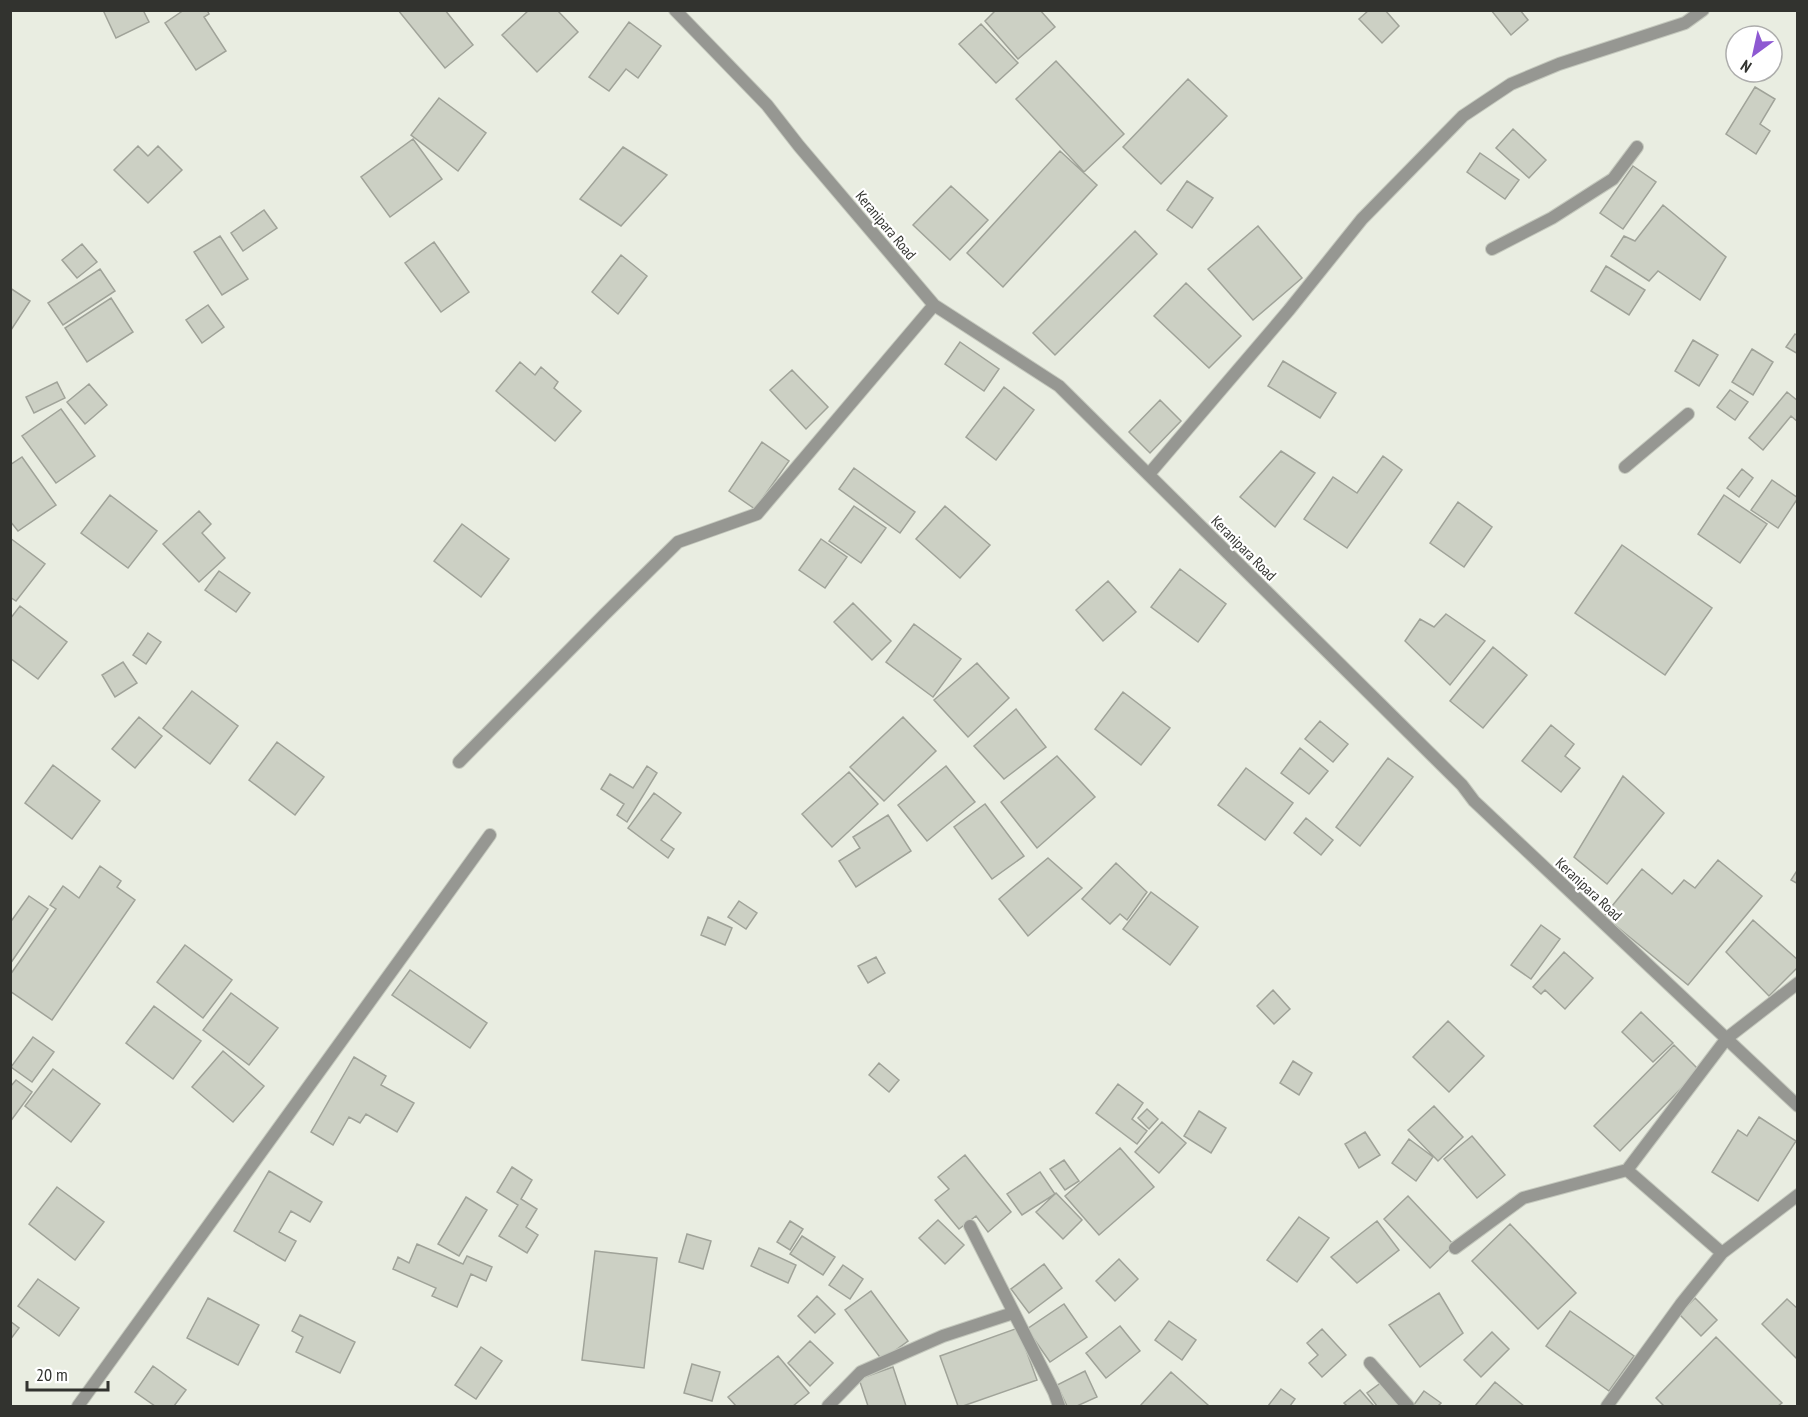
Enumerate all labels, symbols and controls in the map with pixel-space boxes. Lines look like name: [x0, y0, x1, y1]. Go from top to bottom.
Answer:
north arrow: [1724, 24, 1784, 84]
text: N: [1737, 56, 1755, 77]
street label: Keranipara Road: [852, 187, 920, 263]
street label: Keranipara Road: [1207, 511, 1281, 585]
street label: Keranipara Road: [1552, 853, 1626, 925]
scale bar: [27, 1354, 108, 1392]
text: 20 m: [36, 1363, 68, 1386]

